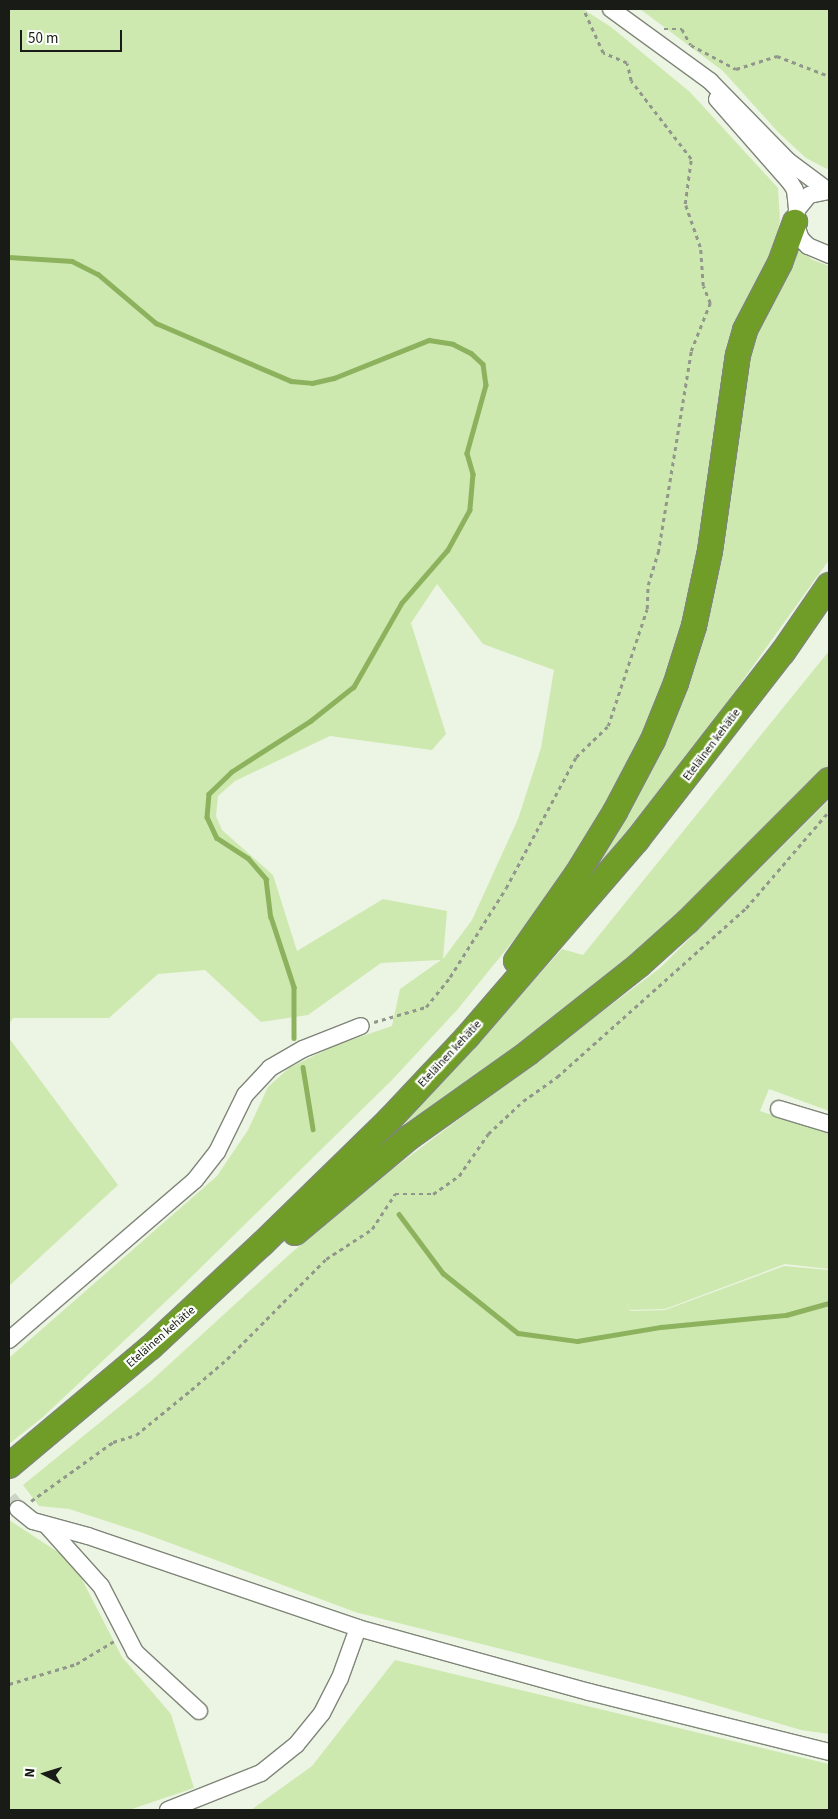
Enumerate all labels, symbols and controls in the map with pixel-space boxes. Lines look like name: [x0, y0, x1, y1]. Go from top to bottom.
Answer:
scale bar: [22, 20, 125, 52]
text: 50 m: [28, 28, 58, 49]
street label: Eteläinen kehätie: [680, 706, 744, 784]
street label: Eteläinen kehätie: [415, 1017, 485, 1091]
street label: Eteläinen kehätie: [124, 1303, 198, 1371]
north arrow: [20, 1749, 70, 1799]
text: N: [20, 1767, 40, 1778]

